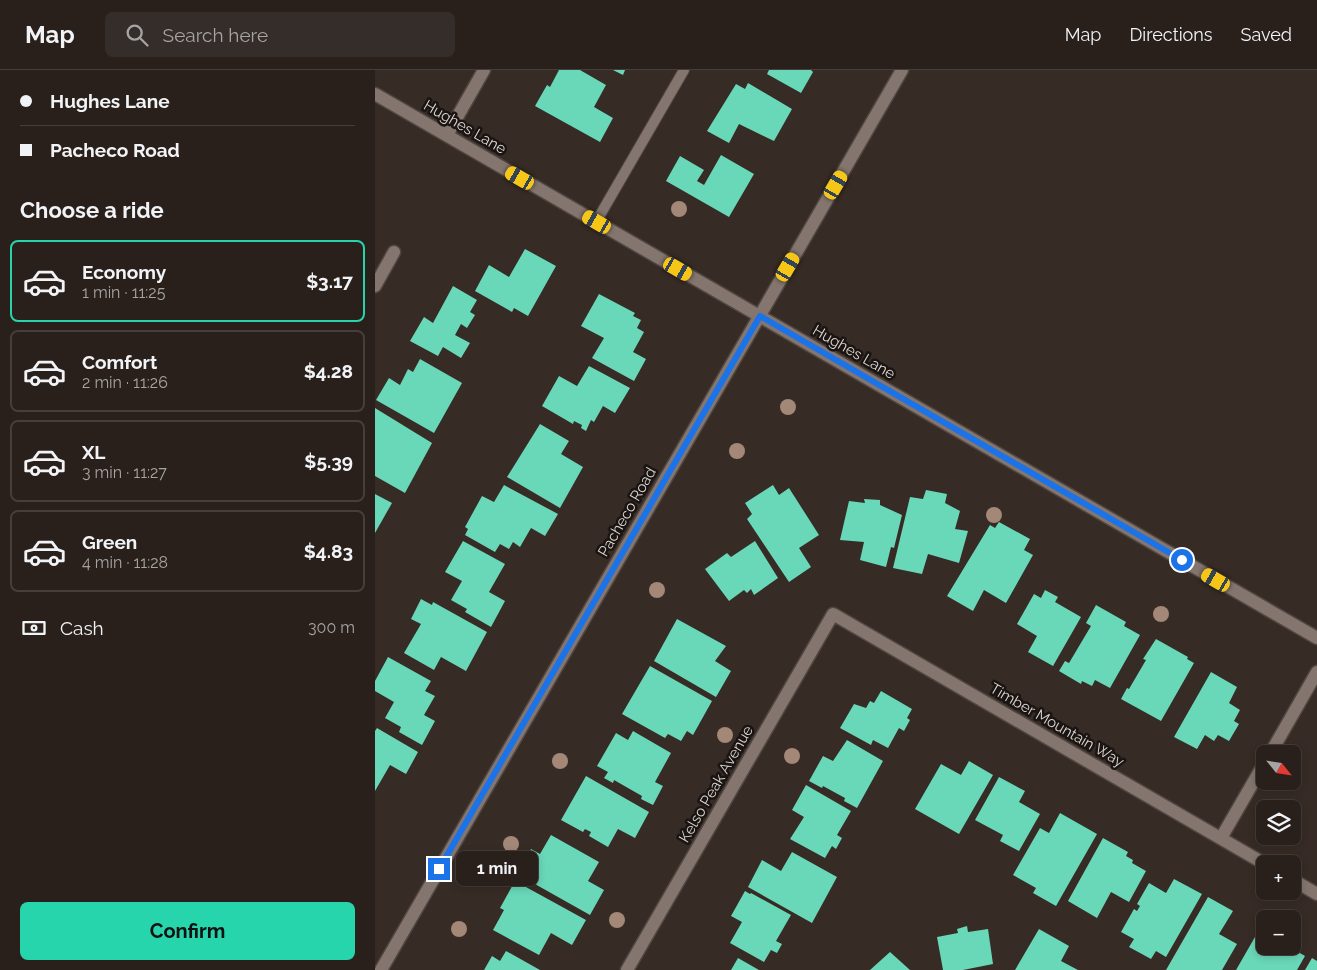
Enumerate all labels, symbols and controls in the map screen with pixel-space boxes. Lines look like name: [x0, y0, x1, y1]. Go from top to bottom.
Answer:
search box: [105, 12, 455, 57]
text: Map: [25, 20, 75, 49]
icon: search: [123, 21, 151, 49]
text: Search here: [163, 24, 268, 46]
text: Map: [1065, 24, 1101, 45]
text: Directions: [1129, 24, 1213, 45]
text: Saved: [1241, 24, 1292, 45]
text: Hughes Lane: [50, 90, 170, 112]
street label: Hughes Lane: [421, 96, 510, 158]
text: Pacheco Road: [50, 139, 180, 161]
car: [503, 164, 536, 192]
car: [822, 168, 849, 202]
text: Choose a ride: [20, 197, 164, 223]
car: [580, 208, 613, 236]
car: [774, 250, 801, 284]
car: [661, 255, 694, 283]
icon: car: [22, 259, 67, 304]
text: Economy: [82, 261, 166, 283]
text: $3.17: [306, 270, 353, 292]
text: 1 min · 11:25: [82, 283, 165, 302]
street label: Hughes Lane: [810, 321, 899, 383]
icon: car: [22, 349, 67, 394]
text: Comfort: [82, 351, 157, 373]
text: $4.28: [304, 360, 353, 382]
text: 2 min · 11:26: [82, 373, 168, 392]
icon: car: [22, 439, 67, 484]
text: XL: [82, 441, 105, 463]
text: $5.39: [304, 450, 353, 472]
text: 3 min · 11:27: [82, 463, 167, 482]
street label: Pacheco Road: [594, 464, 660, 560]
icon: car: [22, 529, 67, 574]
text: Green: [82, 531, 137, 553]
text: $4.83: [304, 540, 353, 562]
route start: [1171, 549, 1193, 571]
text: 4 min · 11:28: [82, 553, 168, 572]
car: [1199, 566, 1232, 594]
icon: cash: [20, 614, 48, 642]
text: Cash: [60, 617, 104, 639]
text: 300 m: [308, 618, 355, 637]
street label: Timber Mountain Way: [987, 679, 1127, 771]
street label: Kelso Peak Avenue: [675, 722, 757, 846]
north arrow: [1256, 745, 1301, 790]
map controls: [1256, 745, 1301, 955]
button: layers: [1256, 800, 1301, 845]
callout: 1 min: [457, 852, 539, 886]
button: +: [1256, 855, 1301, 900]
route end: [428, 858, 450, 880]
text: 1 min: [477, 859, 517, 878]
button: Confirm: [20, 902, 355, 960]
button: −: [1256, 910, 1301, 955]

